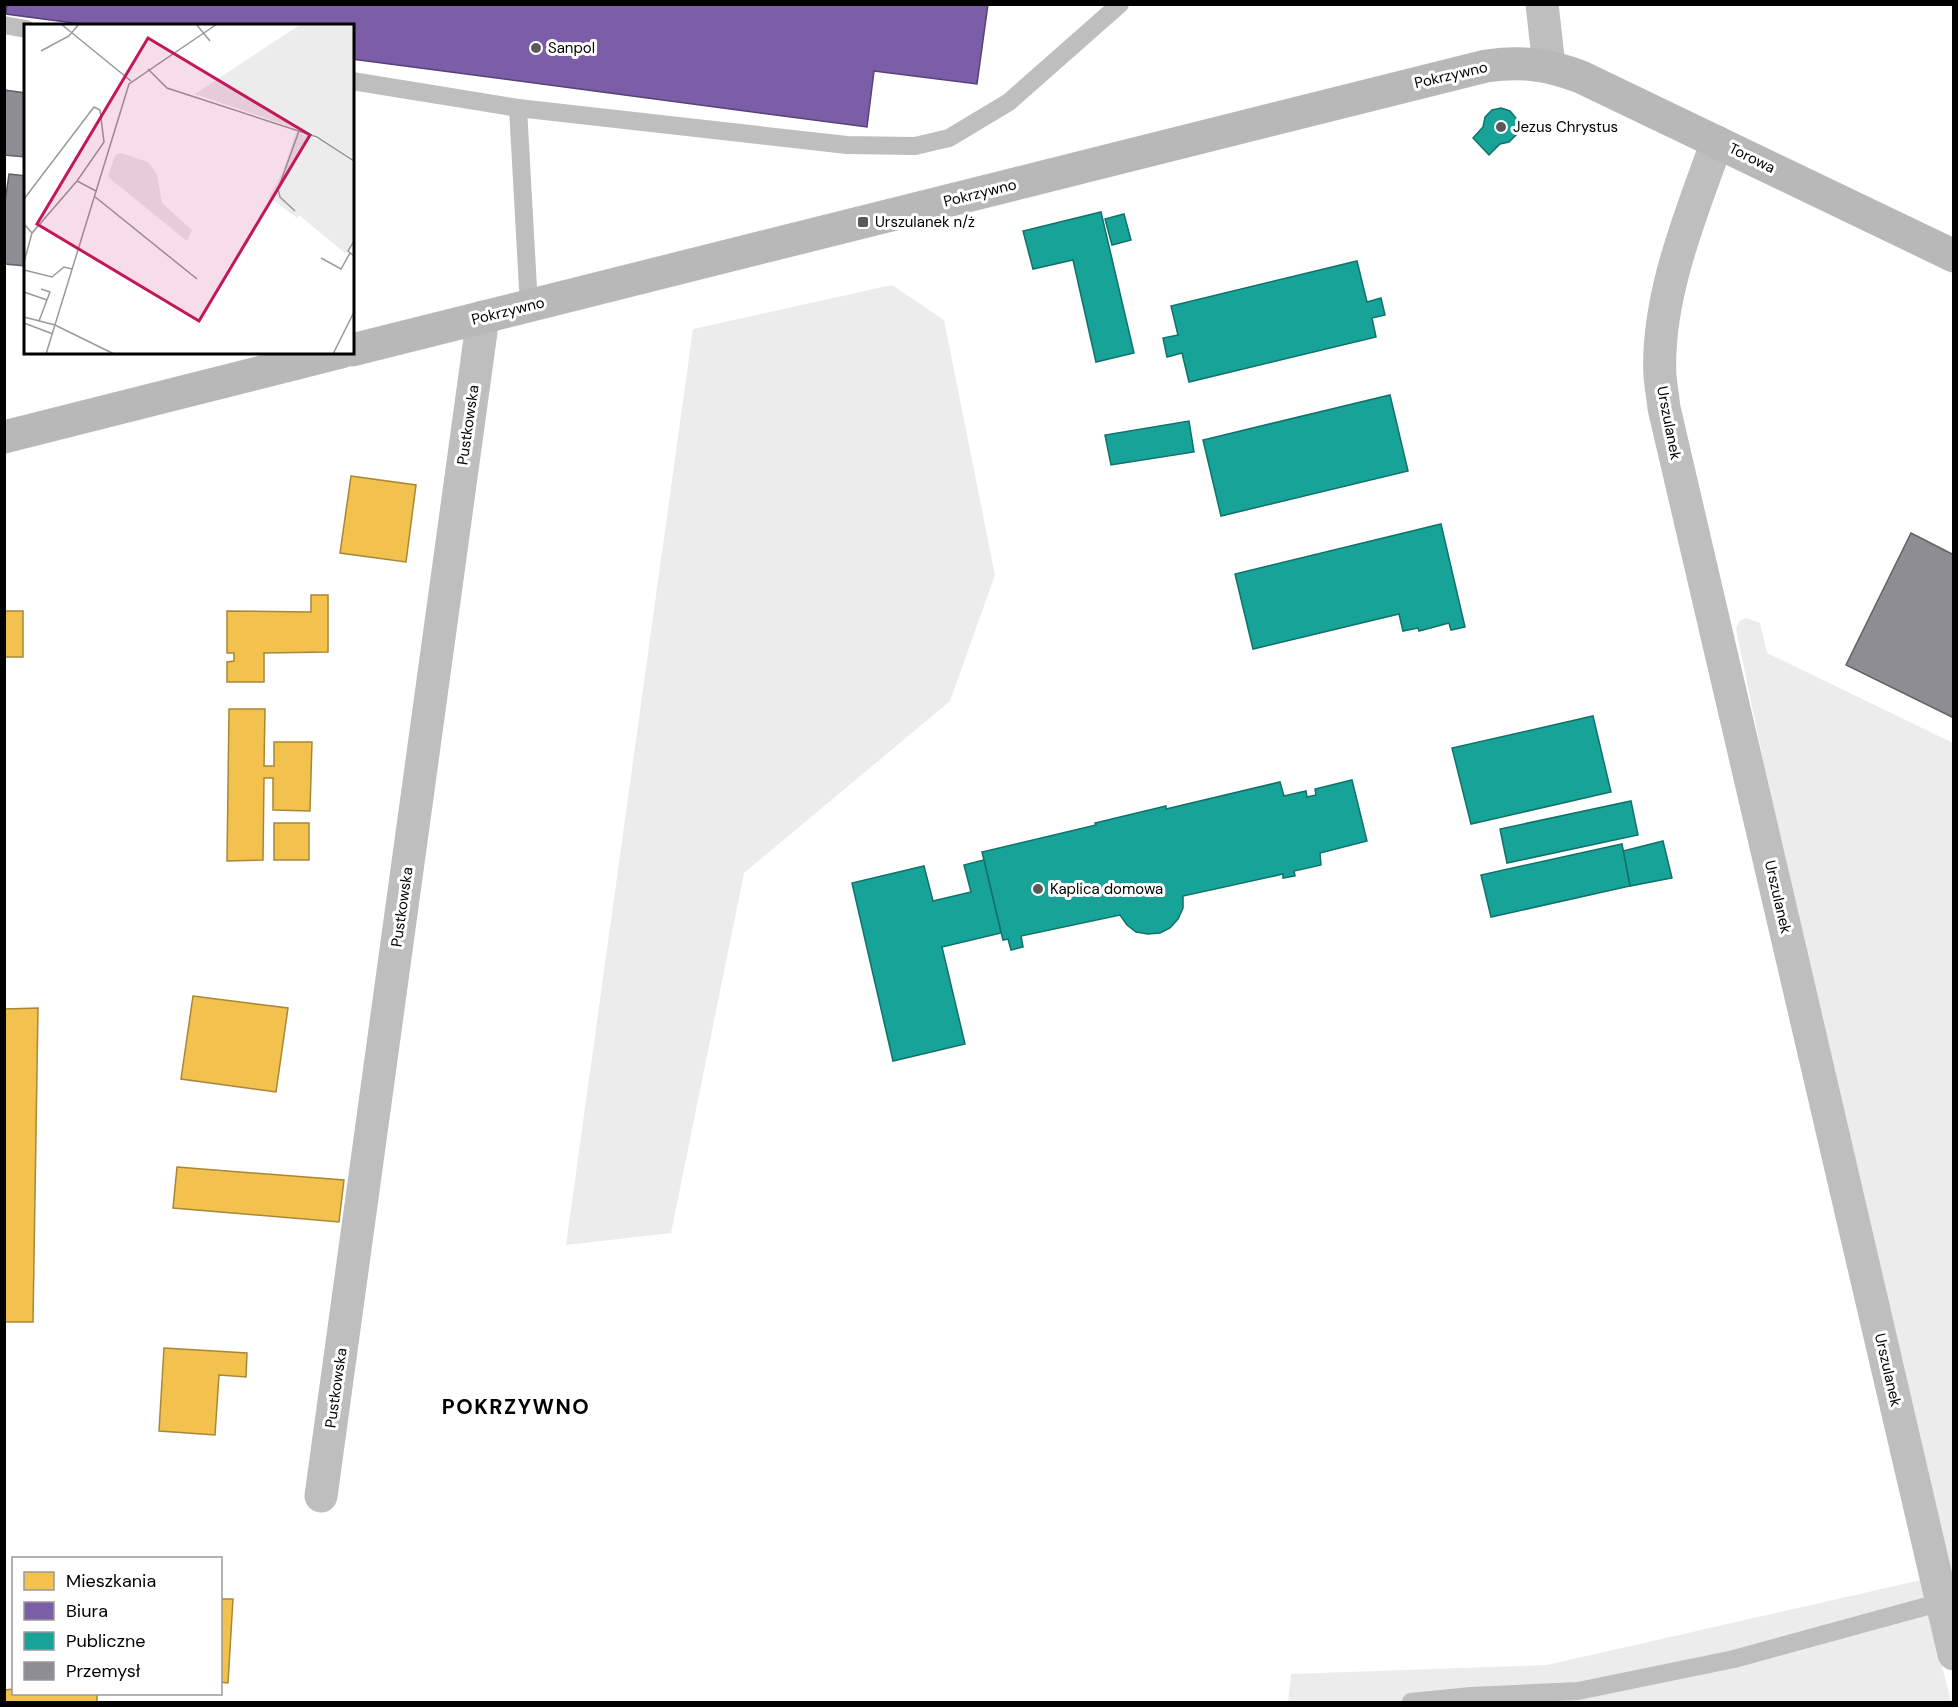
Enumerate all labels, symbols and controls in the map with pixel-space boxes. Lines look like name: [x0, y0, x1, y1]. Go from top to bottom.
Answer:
inset map: [24, 24, 354, 354]
place label: Sanpol: [548, 38, 595, 58]
marker: Sanpol: [529, 41, 543, 55]
street label: Pokrzywno: [1412, 57, 1490, 93]
place label: Jezus Chrystus: [1513, 117, 1618, 137]
marker: Jezus Chrystus: [1494, 120, 1508, 134]
street label: Torowa: [1726, 138, 1778, 178]
street label: Pokrzywno: [941, 174, 1019, 212]
place label: Urszulanek n/ż: [875, 212, 975, 232]
marker: Urszulanek n/ż: [856, 215, 870, 229]
street label: Pokrzywno: [469, 292, 547, 330]
street label: Pustkowska: [452, 384, 484, 466]
street label: Urszulanek: [1652, 384, 1686, 462]
street label: Urszulanek: [1760, 858, 1796, 936]
street label: Pustkowska: [386, 866, 418, 948]
place label: Kaplica domowa: [1050, 879, 1163, 899]
marker: Kaplica domowa: [1031, 882, 1045, 896]
street label: Urszulanek: [1870, 1331, 1906, 1409]
street label: Pustkowska: [320, 1347, 352, 1429]
district label: POKRZYWNO: [442, 1393, 590, 1421]
legend: [12, 1557, 222, 1695]
text: Mieszkania: [66, 1569, 156, 1593]
text: Biura: [66, 1599, 108, 1623]
text: Publiczne: [66, 1629, 145, 1653]
text: Przemysł: [66, 1659, 141, 1683]

